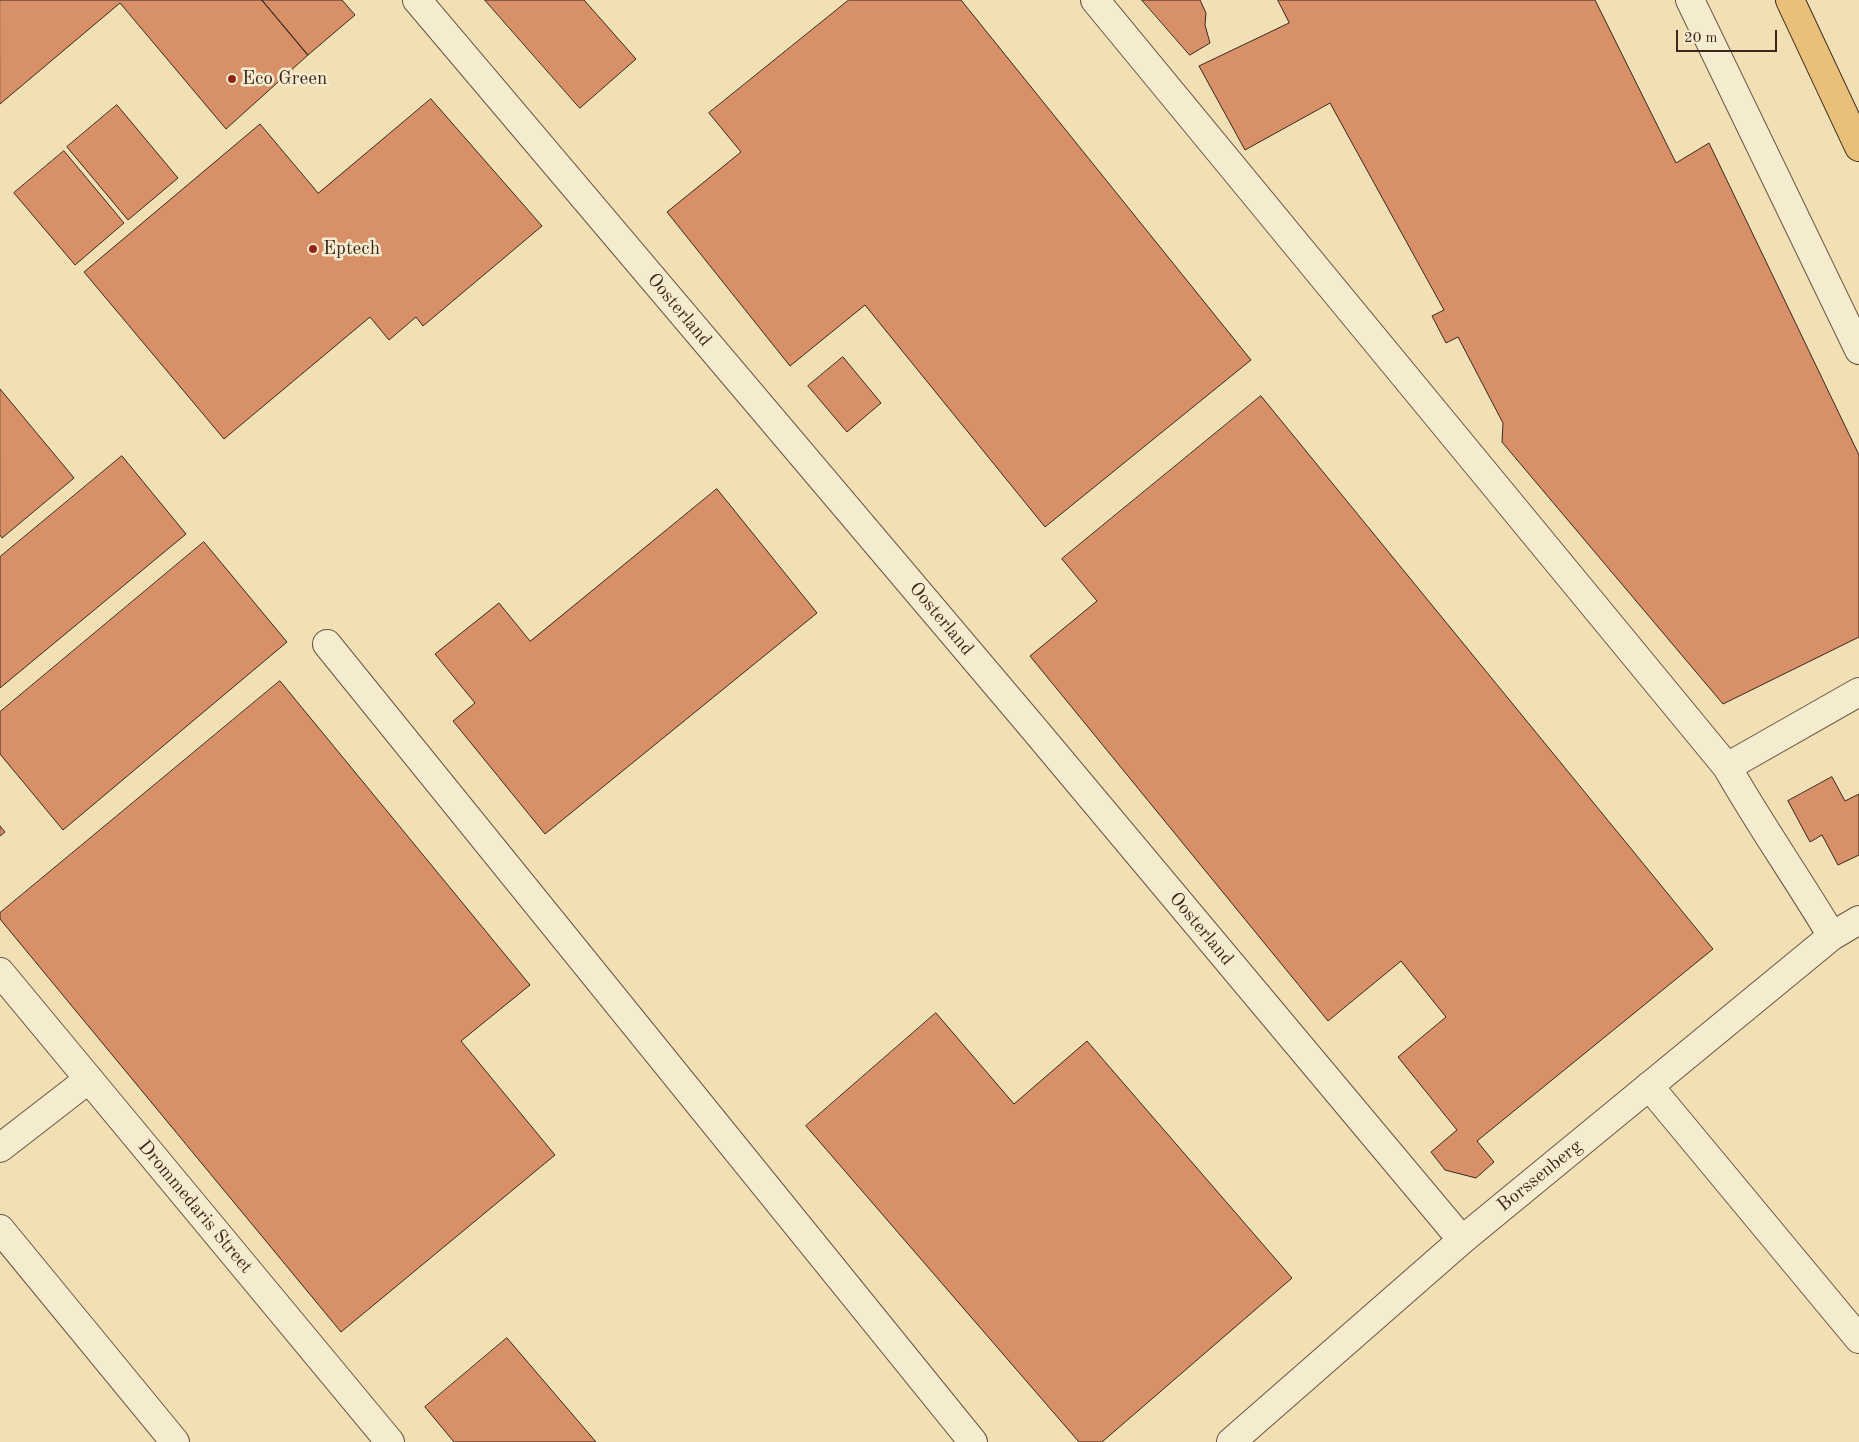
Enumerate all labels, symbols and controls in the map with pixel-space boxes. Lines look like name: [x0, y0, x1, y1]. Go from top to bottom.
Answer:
scale bar: [1679, 20, 1780, 52]
text: 20 m: [1684, 31, 1718, 46]
place label: Eco Green: [242, 68, 327, 90]
marker: Eco Green: [226, 73, 238, 85]
place label: Eptech: [323, 238, 380, 260]
marker: Eptech: [307, 243, 319, 255]
street label: Oosterland: [642, 269, 716, 351]
street label: Oosterland: [904, 578, 978, 660]
street label: Oosterland: [1164, 888, 1238, 970]
street label: Borssenberg: [1493, 1135, 1587, 1217]
street label: Drommedaris Street: [133, 1136, 257, 1278]

